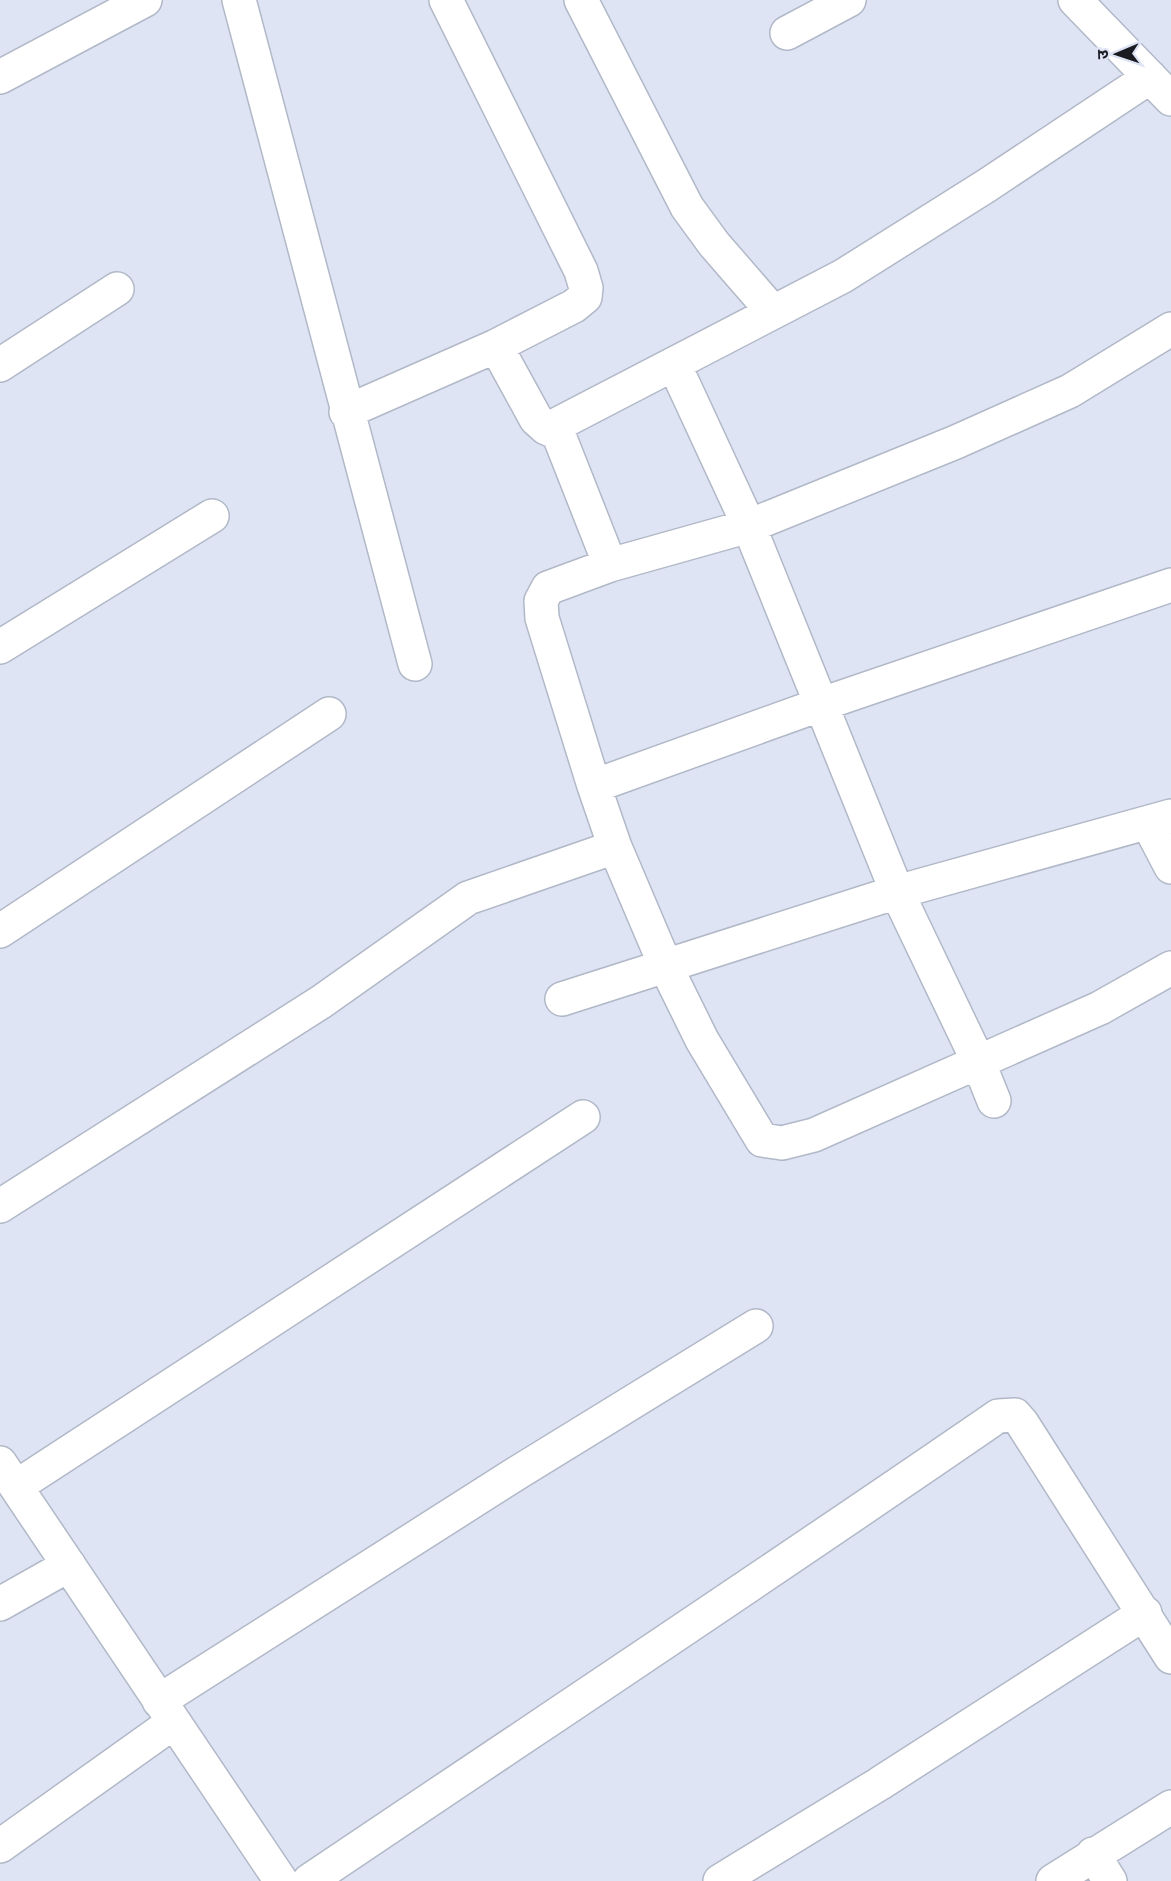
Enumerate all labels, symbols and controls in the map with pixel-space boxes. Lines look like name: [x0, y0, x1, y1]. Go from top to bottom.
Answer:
north arrow: [1087, 24, 1147, 84]
text: उ: [1092, 49, 1114, 60]

